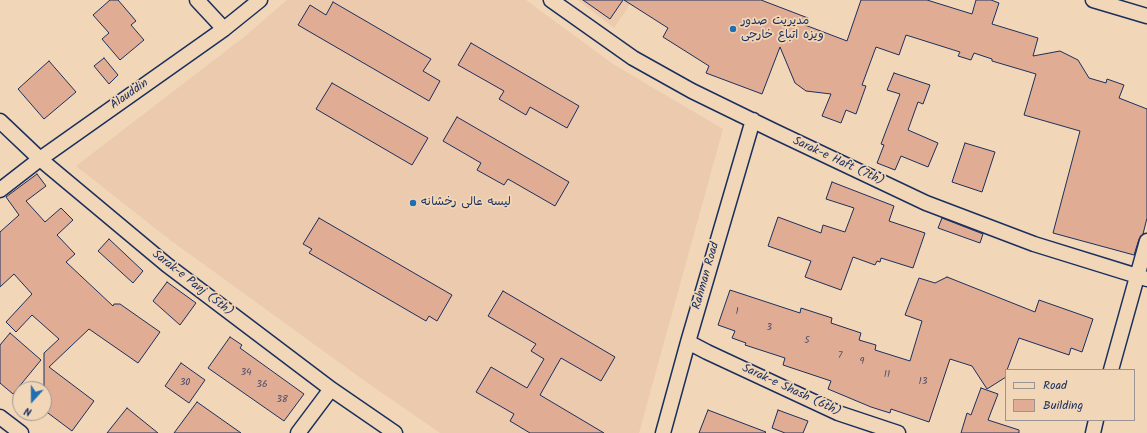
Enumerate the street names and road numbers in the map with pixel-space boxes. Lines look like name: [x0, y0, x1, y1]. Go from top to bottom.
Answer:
street label: Alauddin: [108, 77, 152, 113]
street label: Sarak-e Haft (7th): [790, 135, 886, 189]
street label: Rahman Road: [690, 241, 724, 311]
street label: Sarak-e Panj (5th): [149, 248, 235, 320]
street label: Sarak-e Shash (6th): [739, 362, 843, 420]

